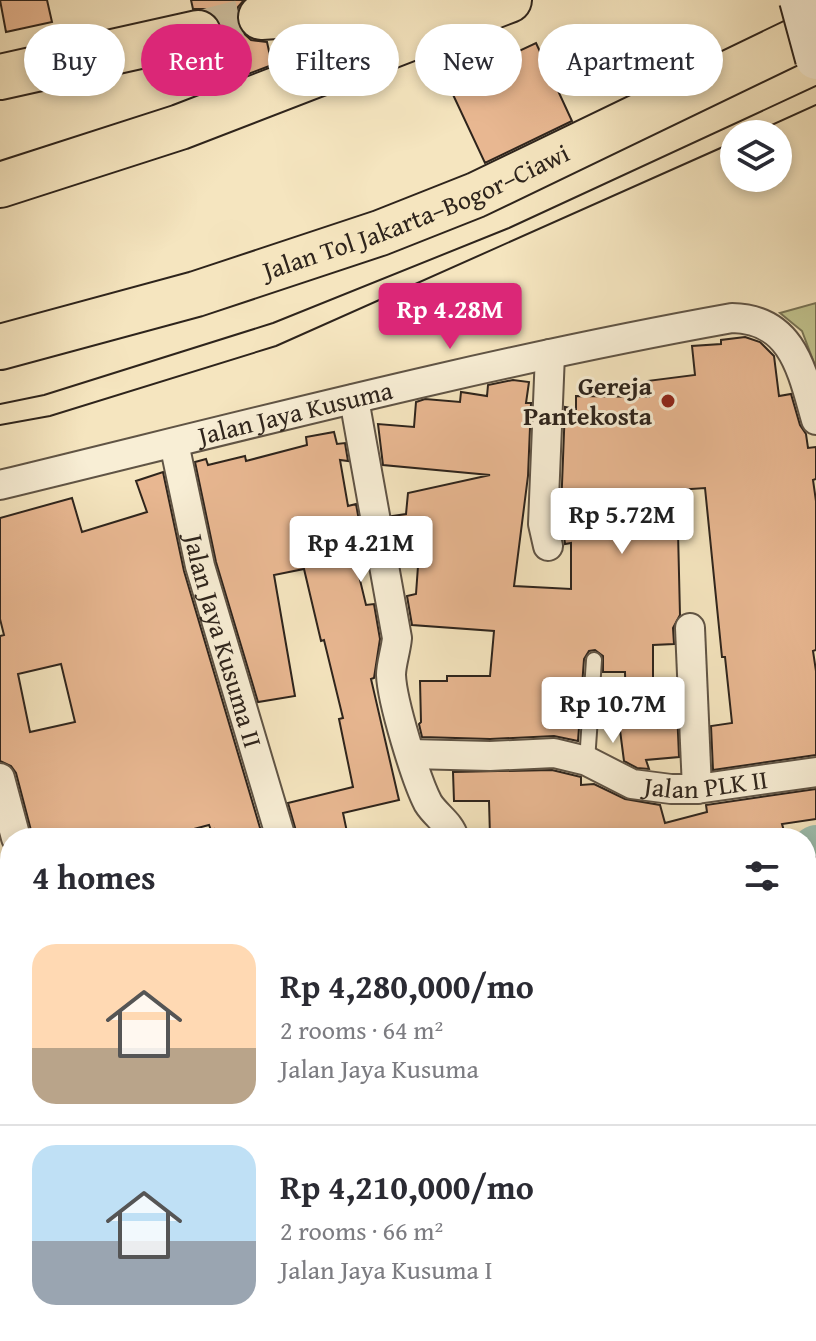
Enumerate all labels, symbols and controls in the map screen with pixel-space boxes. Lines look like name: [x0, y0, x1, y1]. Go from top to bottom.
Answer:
chip: Buy: [24, 24, 125, 96]
chip: Rent: [141, 24, 252, 96]
chip: Filters: [268, 24, 399, 96]
chip: New: [415, 24, 522, 96]
chip: Apartment: [538, 24, 723, 96]
map controls: [720, 120, 792, 192]
button: layers: [720, 120, 792, 192]
street label: Jalan Tol Jakarta–Bogor–Ciawi: [255, 133, 576, 291]
pin: Rp 4.28M: [367, 283, 533, 351]
text: Rp 4.28M: [397, 289, 503, 328]
place label: Gereja Pantekosta: [523, 366, 653, 435]
street label: Jalan Jaya Kusuma: [191, 370, 397, 455]
marker: Gereja Pantekosta: [659, 392, 677, 410]
pin: Rp 5.72M: [539, 488, 705, 556]
text: Rp 5.72M: [569, 494, 675, 533]
pin: Rp 4.21M: [278, 516, 444, 584]
text: Rp 4.21M: [308, 522, 414, 561]
street label: Jalan Jaya Kusuma II: [174, 528, 273, 752]
pin: Rp 10.7M: [530, 677, 696, 745]
text: Rp 10.7M: [560, 683, 666, 722]
street label: Jalan PLK II: [639, 759, 770, 808]
text: 4 homes: [32, 852, 156, 901]
icon: filters: [740, 854, 784, 898]
text: Rp 4,280,000/mo: [280, 961, 534, 1010]
icon: home: [96, 976, 192, 1072]
text: 2 rooms · 64 m²: [280, 1010, 443, 1049]
text: Jalan Jaya Kusuma: [280, 1049, 479, 1088]
text: Rp 4,210,000/mo: [280, 1162, 534, 1211]
icon: home: [96, 1177, 192, 1273]
text: 2 rooms · 66 m²: [280, 1211, 443, 1250]
text: Jalan Jaya Kusuma I: [280, 1250, 493, 1289]

